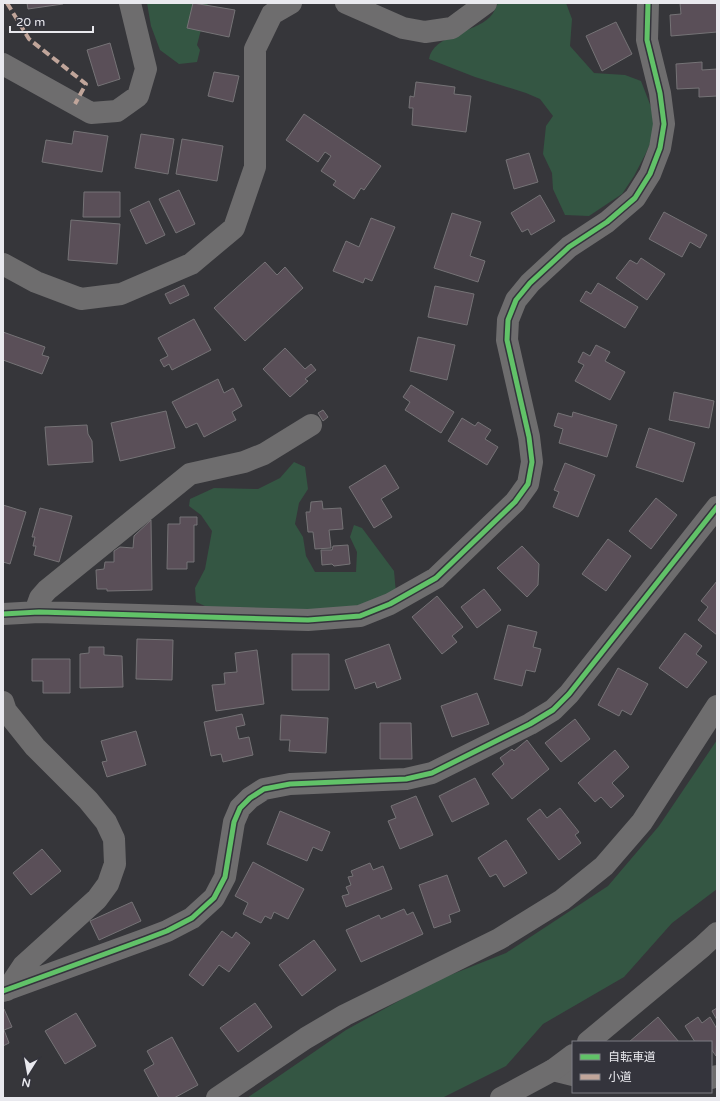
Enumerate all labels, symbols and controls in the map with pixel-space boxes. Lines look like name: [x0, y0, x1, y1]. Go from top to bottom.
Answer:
scale bar: [10, 8, 93, 34]
text: 20 m: [16, 15, 45, 29]
legend: [572, 1041, 712, 1093]
text: 自転車道: [608, 1050, 656, 1064]
north arrow: [8, 1053, 48, 1093]
text: 小道: [608, 1070, 632, 1084]
text: N: [21, 1075, 32, 1090]

